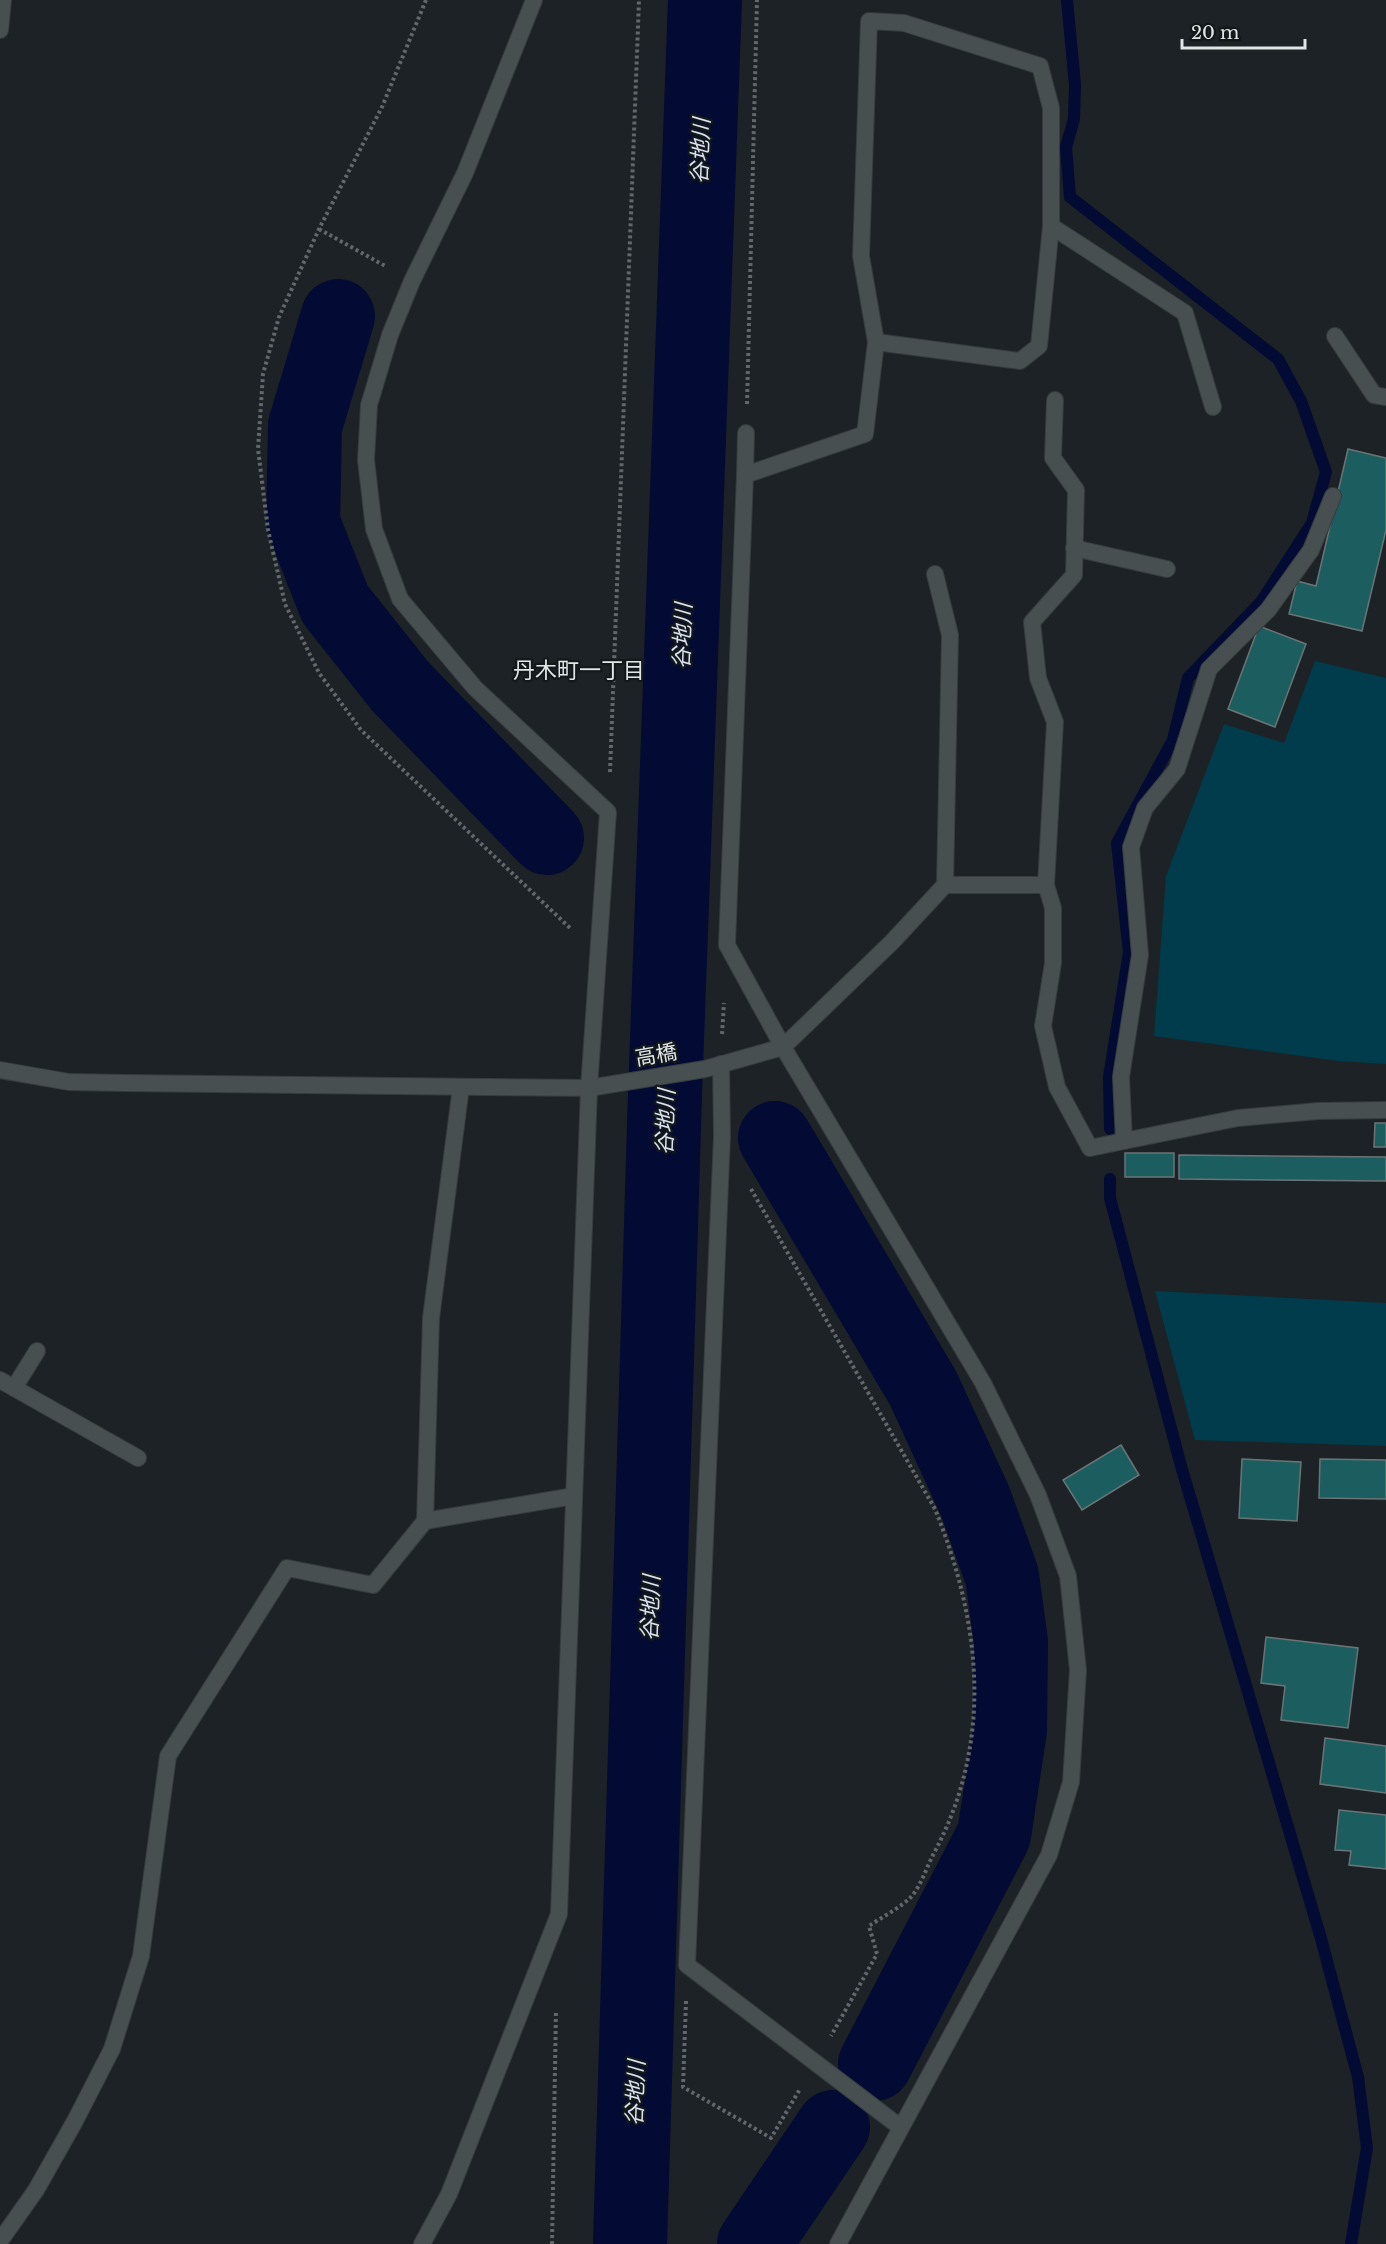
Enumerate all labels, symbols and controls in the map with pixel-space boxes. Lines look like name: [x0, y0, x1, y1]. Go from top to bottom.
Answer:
scale bar: [1182, 12, 1305, 50]
text: 20 m: [1191, 22, 1239, 44]
water label: 谷地川: [686, 116, 715, 184]
water label: 谷地川: [668, 601, 697, 669]
district label: 丹木町一丁目: [513, 657, 645, 684]
street label: 高橋: [633, 1039, 679, 1071]
water label: 谷地川: [651, 1087, 680, 1155]
water label: 谷地川: [636, 1573, 665, 1641]
water label: 谷地川: [621, 2058, 650, 2126]

